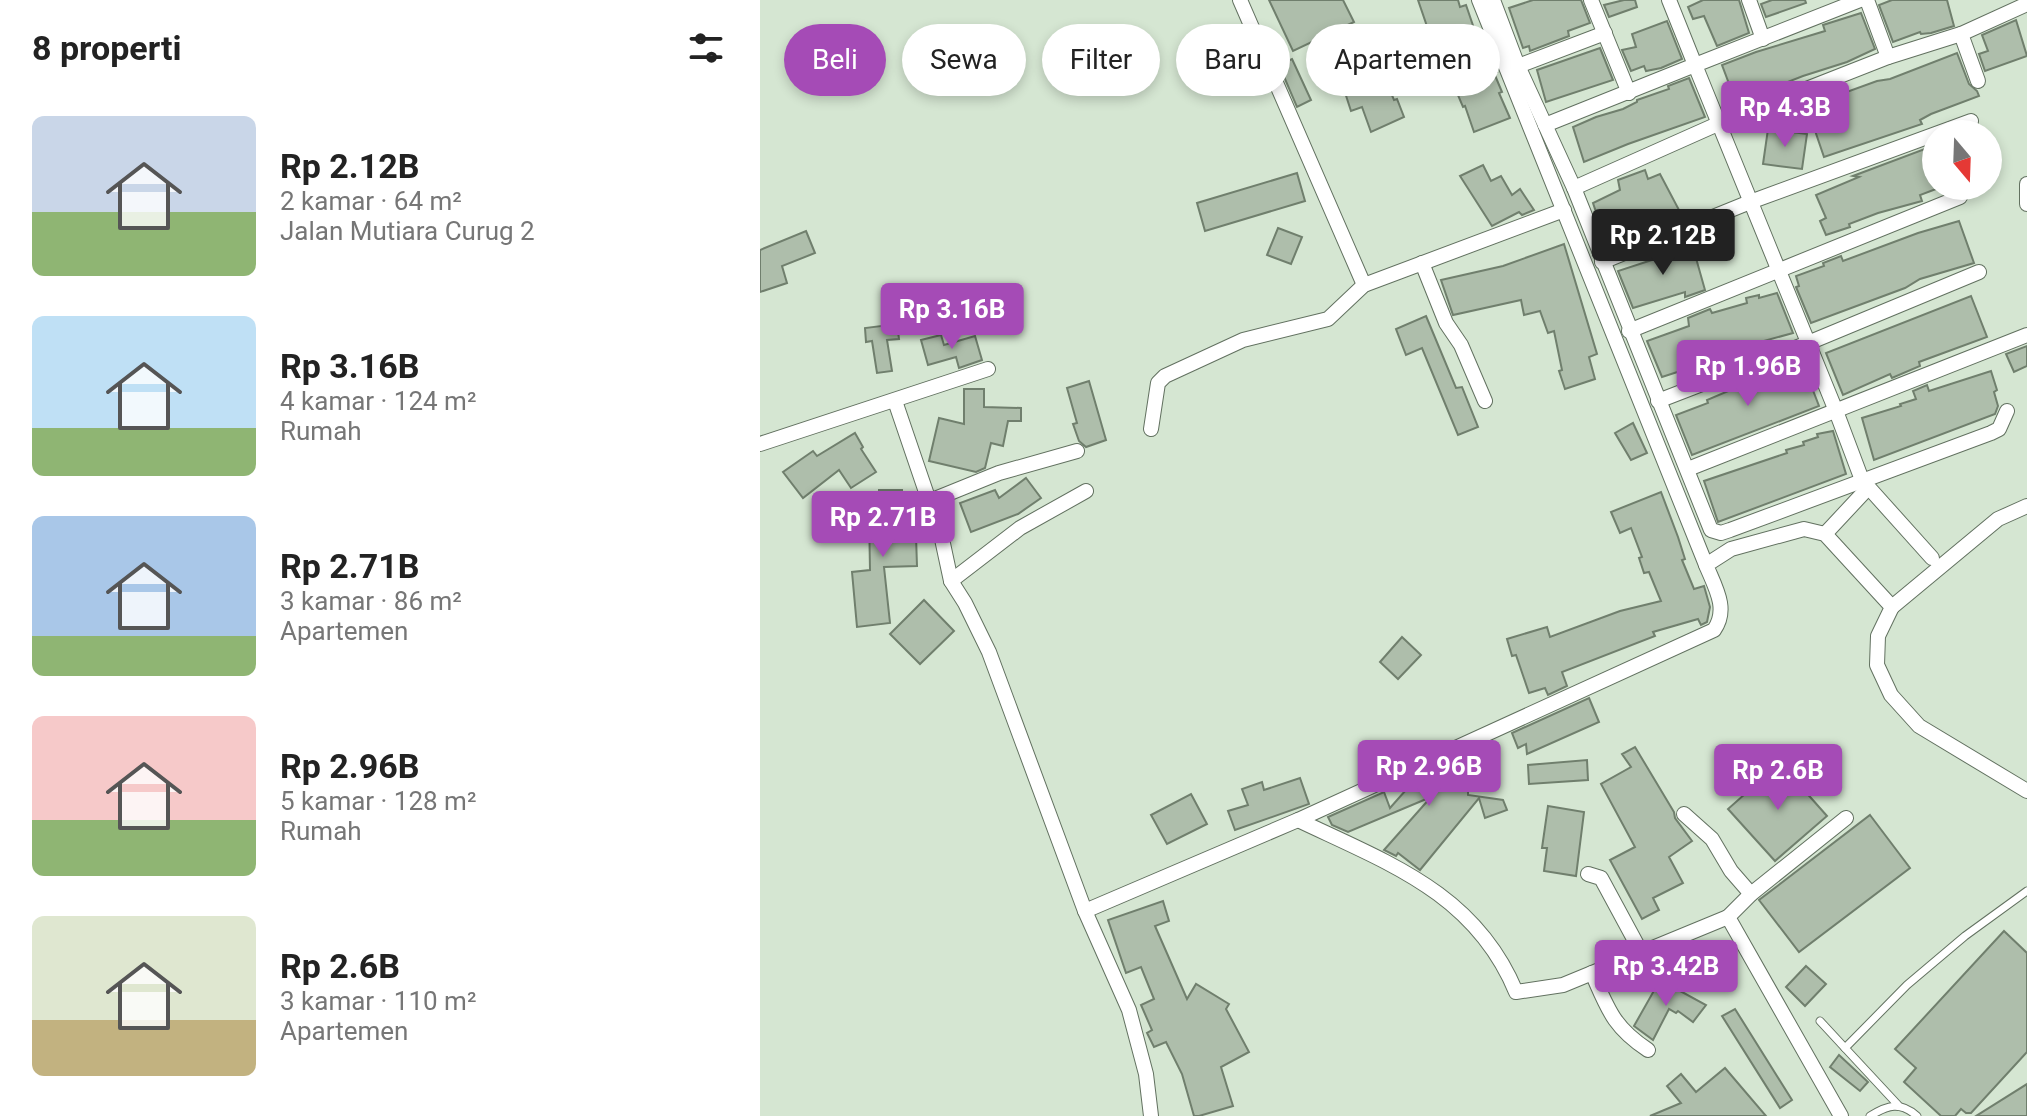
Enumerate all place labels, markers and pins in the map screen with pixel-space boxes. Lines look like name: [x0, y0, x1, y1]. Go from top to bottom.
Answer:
pin: Rp 4.3B: [1711, 81, 1859, 149]
pin: Rp 2.12B: [1580, 209, 1746, 277]
pin: Rp 3.16B: [869, 283, 1035, 351]
pin: Rp 1.96B: [1665, 340, 1831, 408]
pin: Rp 2.71B: [800, 491, 966, 559]
pin: Rp 2.96B: [1346, 740, 1512, 808]
pin: Rp 2.6B: [1704, 744, 1852, 812]
pin: Rp 3.42B: [1583, 940, 1749, 1008]

